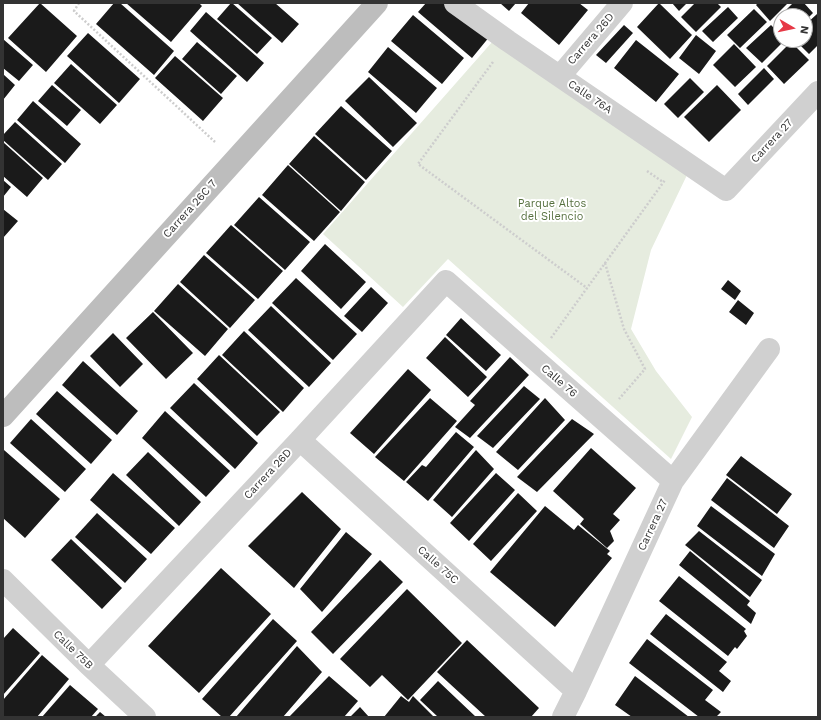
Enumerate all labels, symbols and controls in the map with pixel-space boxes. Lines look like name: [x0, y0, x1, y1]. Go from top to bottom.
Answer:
north arrow: [773, 8, 813, 48]
street label: Carrera 26D: [565, 10, 617, 68]
text: N: [797, 25, 811, 35]
street label: Calle 76A: [565, 77, 615, 117]
street label: Carrera 27: [748, 116, 796, 166]
street label: Carrera 26C 7: [160, 177, 220, 241]
park label: Parque Altos del Silencio: [518, 197, 586, 223]
street label: Calle 76: [538, 362, 580, 400]
street label: Carrera 26D: [241, 446, 295, 502]
street label: Carrera 27: [635, 497, 671, 553]
street label: Calle 75C: [415, 543, 461, 587]
street label: Calle 75B: [50, 628, 96, 672]

